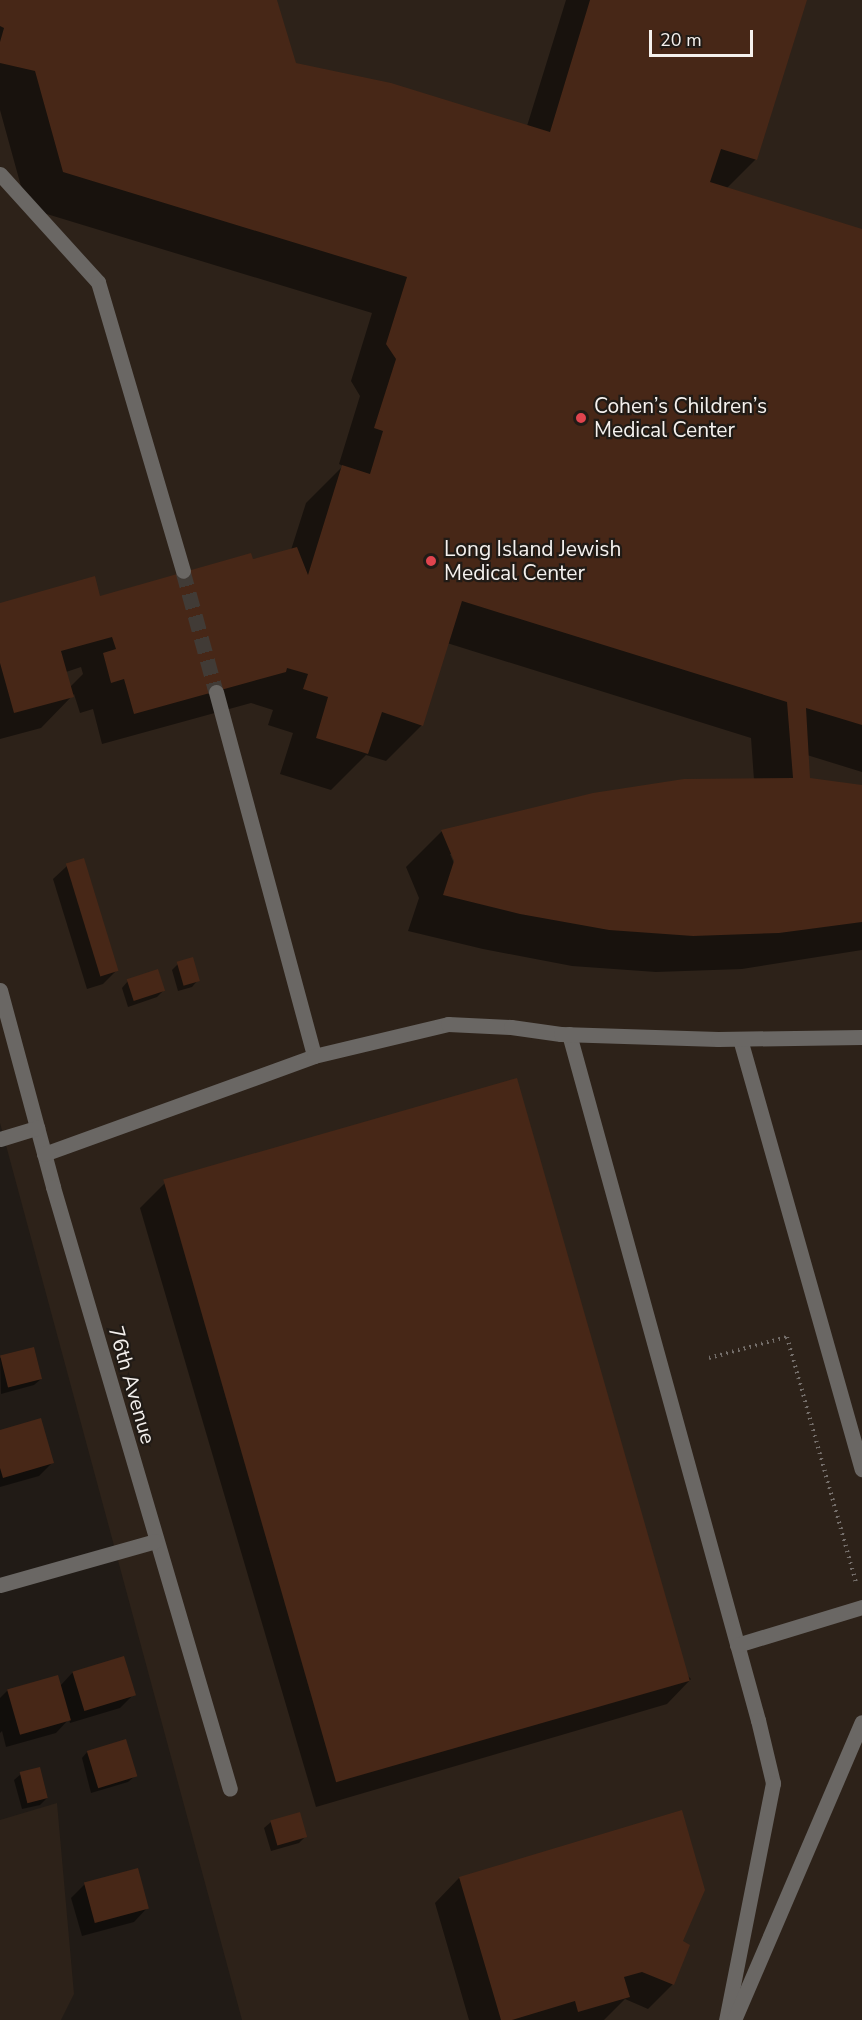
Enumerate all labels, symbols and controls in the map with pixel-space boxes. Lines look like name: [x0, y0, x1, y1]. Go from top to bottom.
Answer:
scale bar: [652, 18, 756, 56]
text: 20 m: [660, 28, 702, 52]
place label: Cohen’s Children’s Medical Center: [594, 393, 767, 443]
marker: Cohen’s Children’s Medical Center: [572, 409, 590, 427]
place label: Long Island Jewish Medical Center: [444, 536, 621, 586]
marker: Long Island Jewish Medical Center: [422, 552, 440, 570]
street label: 76th Avenue: [103, 1323, 161, 1447]

